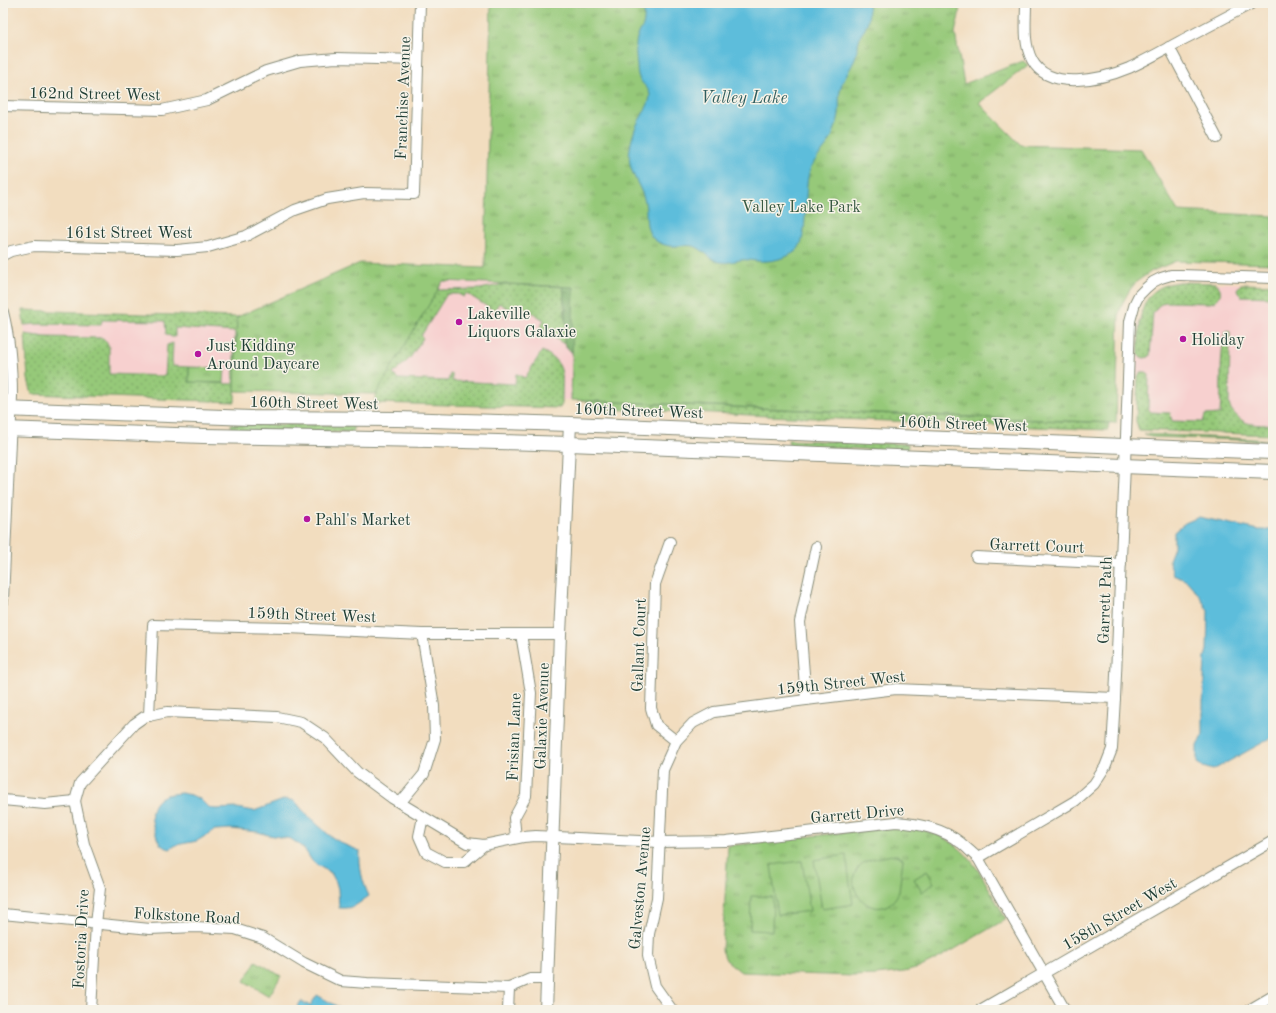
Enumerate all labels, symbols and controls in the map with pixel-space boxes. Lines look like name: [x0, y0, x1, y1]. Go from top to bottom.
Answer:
street label: Franchise Avenue: [394, 36, 414, 160]
street label: 162nd Street West: [29, 86, 161, 104]
water label: Valley Lake: [701, 90, 787, 107]
park label: Valley Lake Park: [741, 200, 861, 216]
street label: 161st Street West: [65, 226, 193, 242]
place label: Lakeville Liquors Galaxie: [467, 307, 576, 341]
marker: Lakeville Liquors Galaxie: [454, 317, 464, 327]
place label: Holiday: [1191, 333, 1245, 349]
marker: Holiday: [1178, 334, 1188, 344]
place label: Just Kidding Around Daycare: [206, 339, 319, 373]
marker: Just Kidding Around Daycare: [193, 349, 203, 359]
street label: 160th Street West: [249, 395, 379, 413]
street label: 160th Street West: [574, 402, 704, 422]
street label: 160th Street West: [898, 415, 1028, 435]
place label: Pahl's Market: [315, 513, 411, 529]
marker: Pahl's Market: [302, 514, 312, 524]
street label: Garrett Court: [989, 537, 1085, 557]
street label: Garrett Path: [1096, 556, 1116, 644]
street label: Gallant Court: [630, 597, 650, 692]
street label: 159th Street West: [247, 606, 377, 626]
street label: Galaxie Avenue: [533, 662, 553, 770]
street label: 159th Street West: [776, 669, 907, 699]
street label: Frisian Lane: [505, 693, 525, 782]
street label: Garrett Drive: [810, 803, 905, 827]
street label: Galveston Avenue: [628, 826, 654, 950]
street label: 158th Street West: [1060, 875, 1180, 954]
street label: Fostoria Drive: [71, 889, 93, 989]
street label: Folkstone Road: [133, 906, 241, 928]

